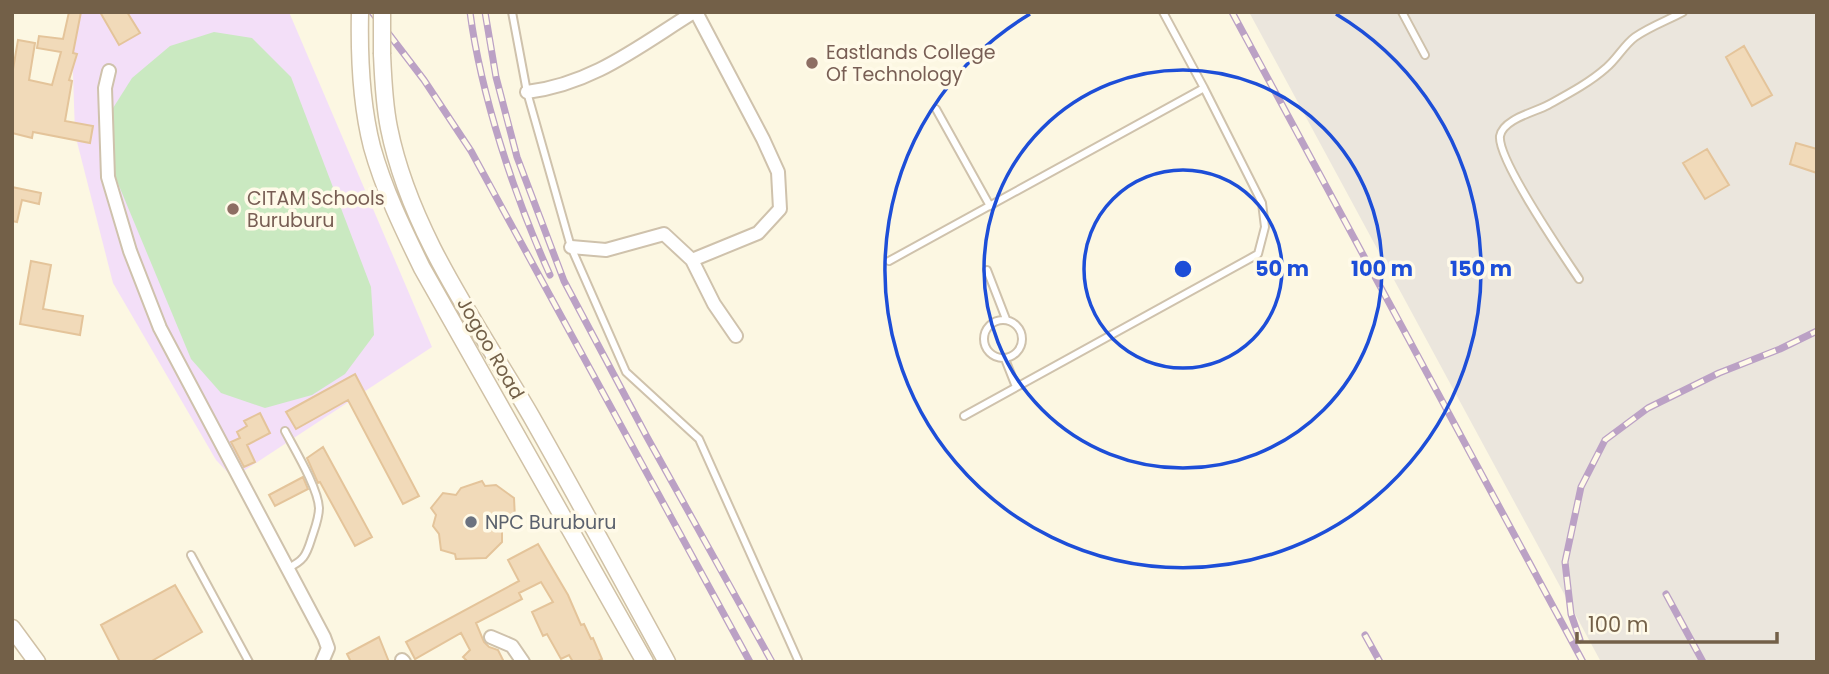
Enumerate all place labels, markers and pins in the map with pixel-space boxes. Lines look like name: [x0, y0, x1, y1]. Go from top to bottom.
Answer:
place label: Eastlands College Of Technology: [826, 39, 996, 88]
marker: Eastlands College Of Technology: [804, 55, 820, 71]
place label: CITAM Schools Buruburu: [247, 185, 385, 234]
marker: CITAM Schools Buruburu: [225, 201, 241, 217]
centre of rings: [1171, 257, 1195, 281]
place label: NPC Buruburu: [485, 509, 616, 536]
marker: NPC Buruburu: [463, 514, 479, 530]

